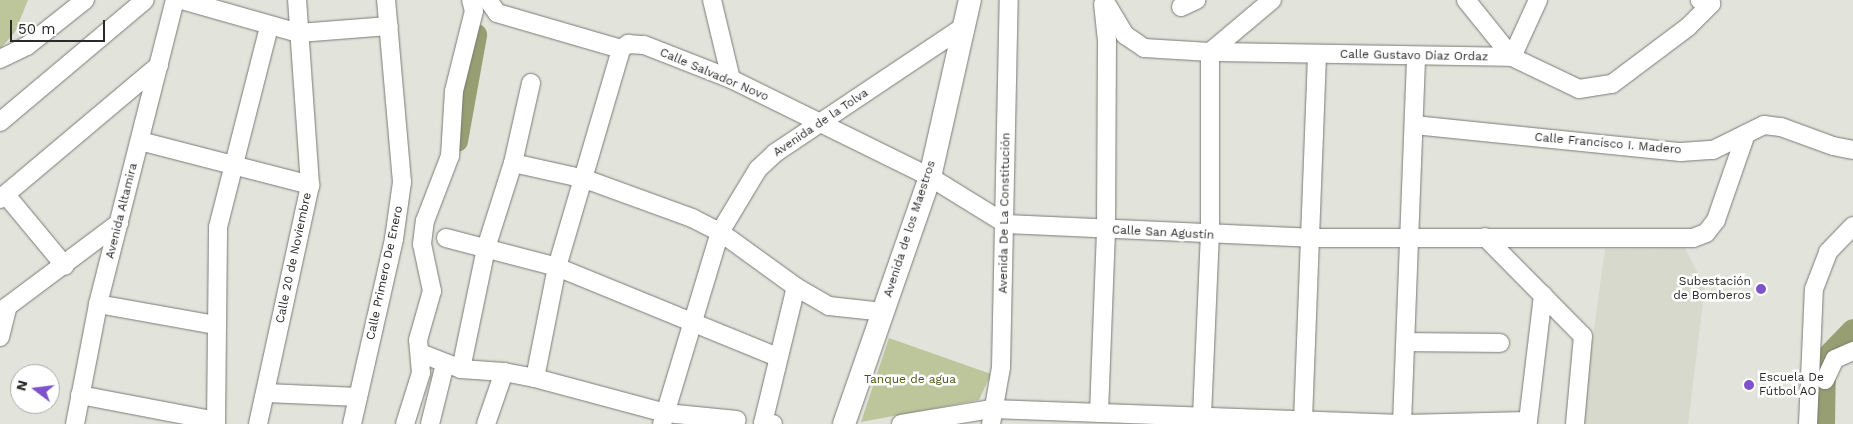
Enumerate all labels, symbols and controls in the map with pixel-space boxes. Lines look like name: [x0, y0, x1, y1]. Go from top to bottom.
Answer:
scale bar: [12, 10, 108, 42]
text: 50 m: [18, 20, 55, 38]
street label: Calle Salvador Novo: [657, 45, 771, 105]
street label: Calle Gustavo Díaz Ordaz: [1340, 48, 1488, 64]
street label: Avenida de la Tolva: [770, 86, 872, 160]
street label: Calle Francisco I. Madero: [1534, 130, 1682, 158]
street label: Avenida De La Constitución: [996, 132, 1014, 294]
street label: Avenida de los Maestros: [881, 159, 939, 299]
street label: Avenida Altamira: [103, 161, 141, 261]
street label: Calle 20 de Noviembre: [273, 191, 315, 325]
street label: Calle Primero De Enero: [364, 205, 406, 341]
street label: Calle San Agustín: [1111, 223, 1215, 243]
place label: Subestación de Bomberos: [1673, 275, 1751, 303]
marker: Subestación de Bomberos: [1755, 283, 1767, 295]
north arrow: [10, 364, 60, 414]
place label: Escuela De Fútbol AO: [1759, 371, 1824, 399]
park label: Tanque de agua: [864, 373, 956, 387]
text: N: [12, 378, 31, 392]
marker: Escuela De Fútbol AO: [1743, 379, 1755, 391]

